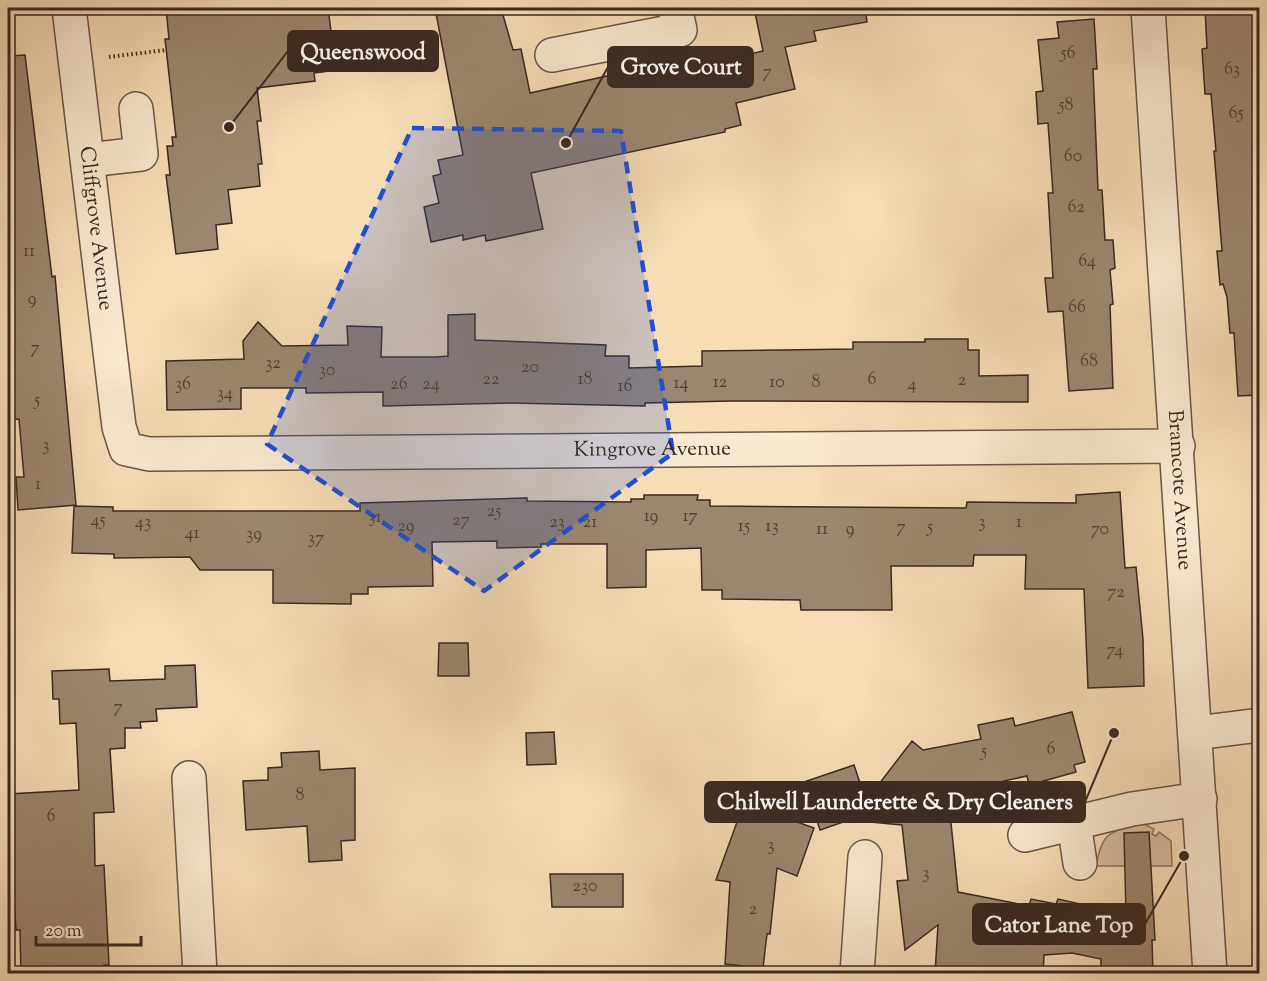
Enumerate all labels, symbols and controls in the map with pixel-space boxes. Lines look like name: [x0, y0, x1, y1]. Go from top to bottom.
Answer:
callout: Queenswood: [288, 31, 438, 71]
text: Queenswood: [300, 38, 426, 70]
house number: 56: [1059, 41, 1076, 67]
callout: Grove Court: [608, 47, 753, 87]
text: Grove Court: [620, 53, 742, 85]
house number: 63: [1224, 57, 1240, 83]
house number: 7: [762, 60, 772, 86]
house number: 58: [1057, 93, 1074, 119]
house number: 65: [1228, 101, 1244, 127]
house number: 60: [1064, 144, 1082, 170]
street label: Cliffgrove Avenue: [71, 145, 120, 312]
house number: 62: [1067, 195, 1085, 221]
house number: 11: [23, 239, 35, 265]
house number: 64: [1078, 249, 1096, 275]
house number: 9: [28, 287, 37, 313]
house number: 66: [1068, 295, 1086, 321]
house number: 7: [30, 336, 40, 362]
house number: 68: [1080, 349, 1098, 375]
house number: 32: [265, 351, 281, 377]
house number: 20: [521, 355, 539, 381]
house number: 30: [319, 358, 335, 384]
house number: 22: [483, 367, 500, 393]
house number: 18: [577, 367, 593, 393]
house number: 6: [868, 367, 877, 393]
house number: 2: [958, 368, 967, 394]
house number: 12: [713, 370, 728, 396]
house number: 10: [769, 370, 785, 396]
house number: 8: [812, 370, 821, 396]
house number: 14: [673, 371, 689, 397]
house number: 36: [175, 372, 191, 398]
house number: 26: [390, 372, 408, 398]
house number: 24: [422, 372, 440, 398]
house number: 4: [907, 372, 917, 398]
house number: 16: [617, 374, 633, 400]
house number: 34: [217, 381, 233, 407]
house number: 5: [33, 388, 40, 414]
street label: Bramcote Avenue: [1159, 409, 1199, 571]
house number: 3: [42, 433, 50, 459]
street label: Kingrove Avenue: [574, 434, 731, 466]
house number: 1: [35, 472, 41, 498]
house number: 25: [487, 499, 501, 525]
house number: 19: [644, 504, 659, 530]
house number: 17: [682, 504, 698, 530]
house number: 31: [368, 505, 382, 531]
house number: 45: [90, 508, 106, 534]
house number: 27: [452, 508, 470, 534]
house number: 43: [135, 510, 151, 536]
house number: 23: [549, 510, 565, 536]
house number: 21: [583, 510, 597, 536]
house number: 3: [978, 510, 986, 536]
house number: 1: [1016, 510, 1022, 536]
house number: 29: [397, 514, 415, 540]
house number: 15: [738, 514, 750, 540]
house number: 13: [765, 514, 779, 540]
house number: 7: [896, 515, 906, 541]
house number: 5: [926, 515, 933, 541]
house number: 11: [816, 517, 828, 543]
house number: 9: [846, 517, 855, 543]
house number: 70: [1091, 517, 1109, 543]
house number: 41: [184, 521, 200, 547]
house number: 39: [246, 522, 262, 548]
house number: 37: [308, 526, 324, 552]
house number: 72: [1107, 580, 1125, 606]
house number: 74: [1107, 638, 1123, 664]
house number: 7: [113, 695, 123, 721]
house number: 6: [1047, 737, 1056, 763]
house number: 5: [980, 739, 987, 765]
callout: Chilwell Launderette & Dry Cleaners: [705, 782, 1085, 822]
house number: 8: [296, 783, 305, 809]
text: Chilwell Launderette & Dry Cleaners: [717, 788, 1073, 820]
house number: 6: [47, 804, 56, 830]
house number: 3: [767, 833, 775, 859]
house number: 3: [922, 861, 930, 887]
house number: 230: [572, 874, 598, 900]
house number: 2: [749, 897, 758, 923]
callout: Cator Lane Top: [973, 904, 1145, 944]
scale bar: [36, 909, 141, 947]
text: Cator Lane Top: [985, 911, 1133, 943]
text: 20 m: [45, 919, 82, 945]

